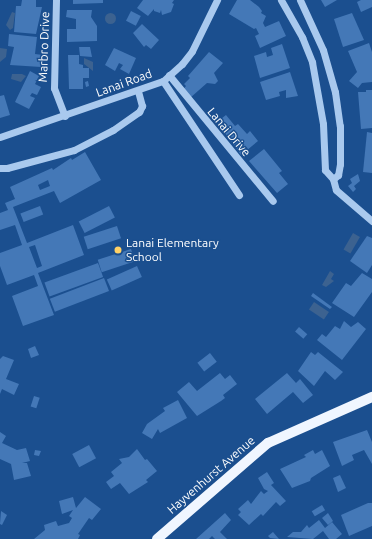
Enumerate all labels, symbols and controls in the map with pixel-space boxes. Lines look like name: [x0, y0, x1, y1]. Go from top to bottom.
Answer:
street label: Marbro Drive: [36, 11, 52, 83]
street label: Lanai Road: [94, 66, 154, 100]
street label: Lanai Drive: [204, 105, 254, 159]
place label: Lanai Elementary School: [126, 236, 219, 264]
marker: Lanai Elementary School: [113, 245, 123, 255]
street label: Hayvenhurst Avenue: [164, 433, 258, 517]

